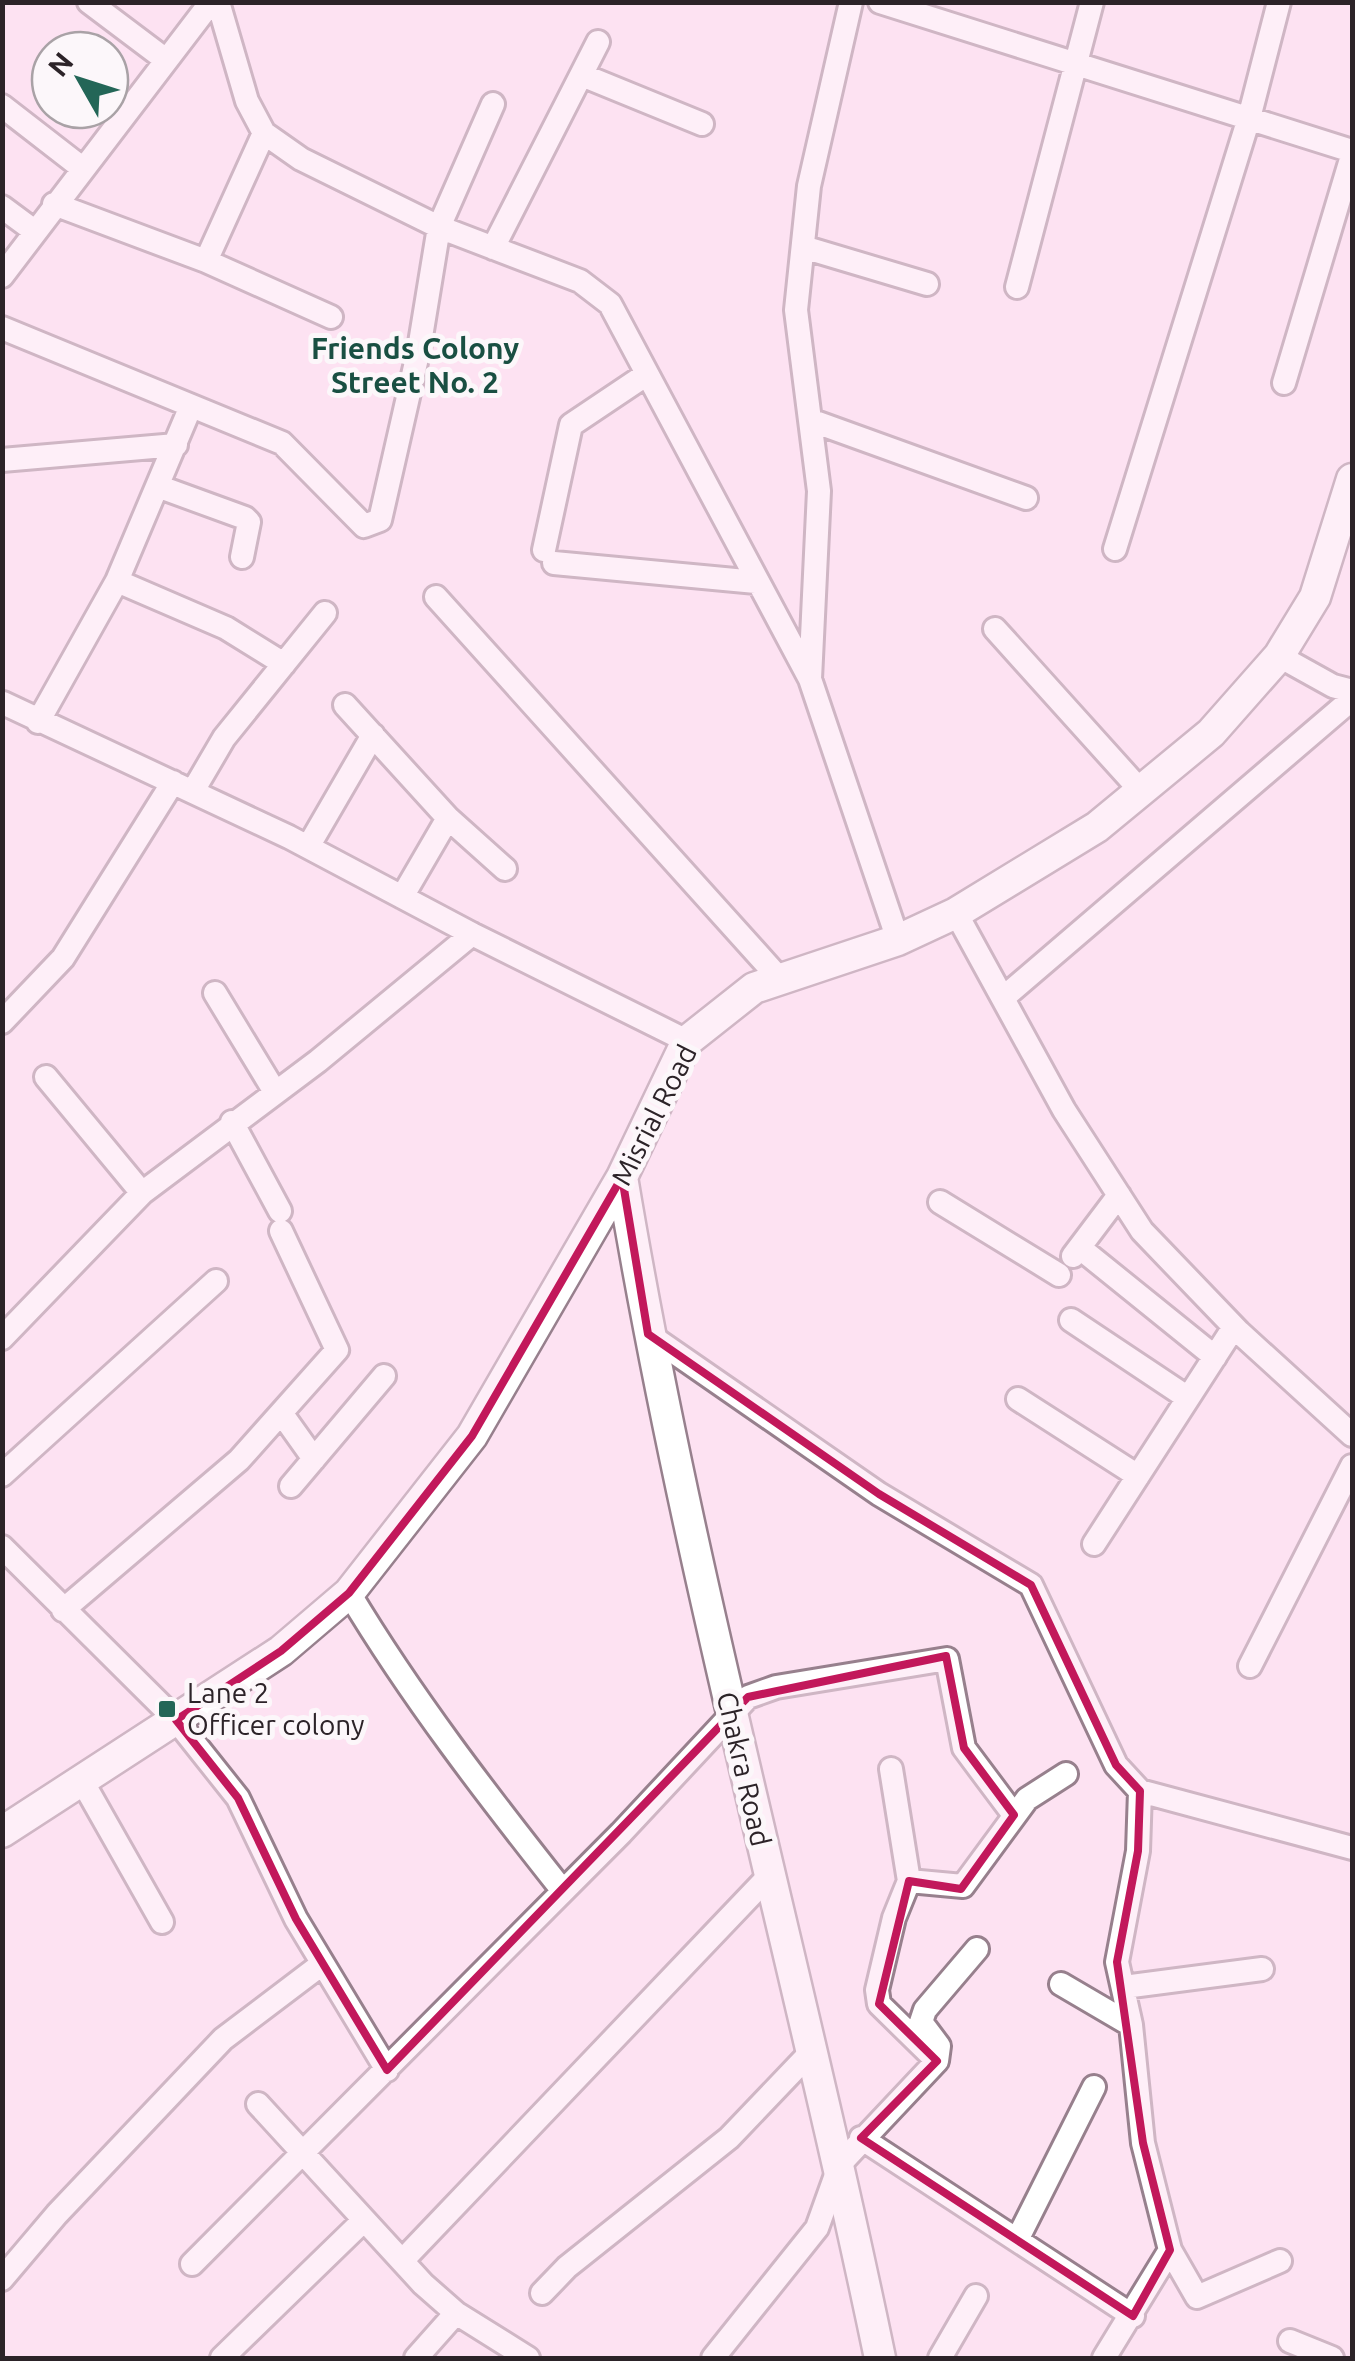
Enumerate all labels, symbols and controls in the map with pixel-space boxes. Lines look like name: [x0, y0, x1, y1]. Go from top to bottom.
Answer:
north arrow: [30, 30, 130, 130]
text: N: [42, 46, 79, 82]
district label: Friends Colony Street No. 2: [311, 331, 519, 399]
street label: Misrial Road: [605, 1039, 702, 1190]
place label: Lane 2 Officer colony: [187, 1677, 365, 1740]
street label: Chakra Road: [712, 1689, 777, 1849]
marker: Lane 2 Officer colony: [156, 1698, 178, 1720]

